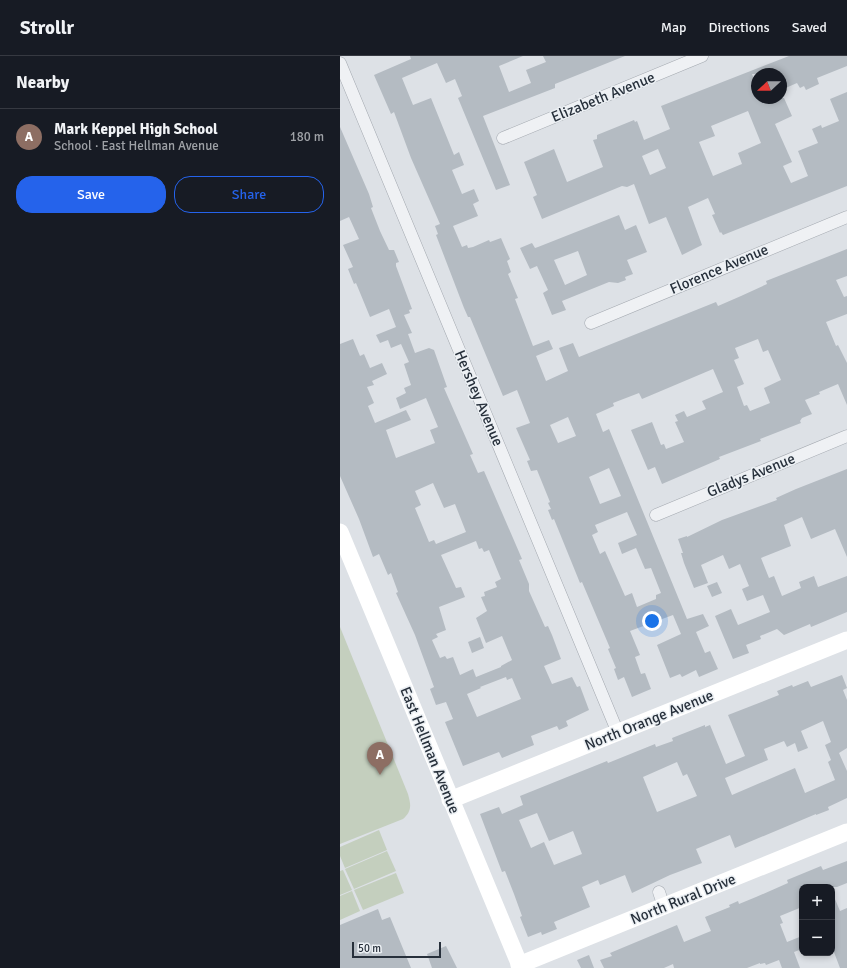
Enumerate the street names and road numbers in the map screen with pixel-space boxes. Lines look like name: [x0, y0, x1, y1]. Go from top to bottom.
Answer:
street label: Elizabeth Avenue: [549, 68, 657, 126]
street label: Florence Avenue: [667, 240, 771, 298]
street label: Hershey Avenue: [451, 347, 507, 449]
street label: Gladys Avenue: [704, 449, 798, 501]
street label: East Hellman Avenue: [396, 684, 464, 816]
street label: North Orange Avenue: [582, 686, 716, 754]
street label: North Rural Drive: [628, 870, 738, 928]

